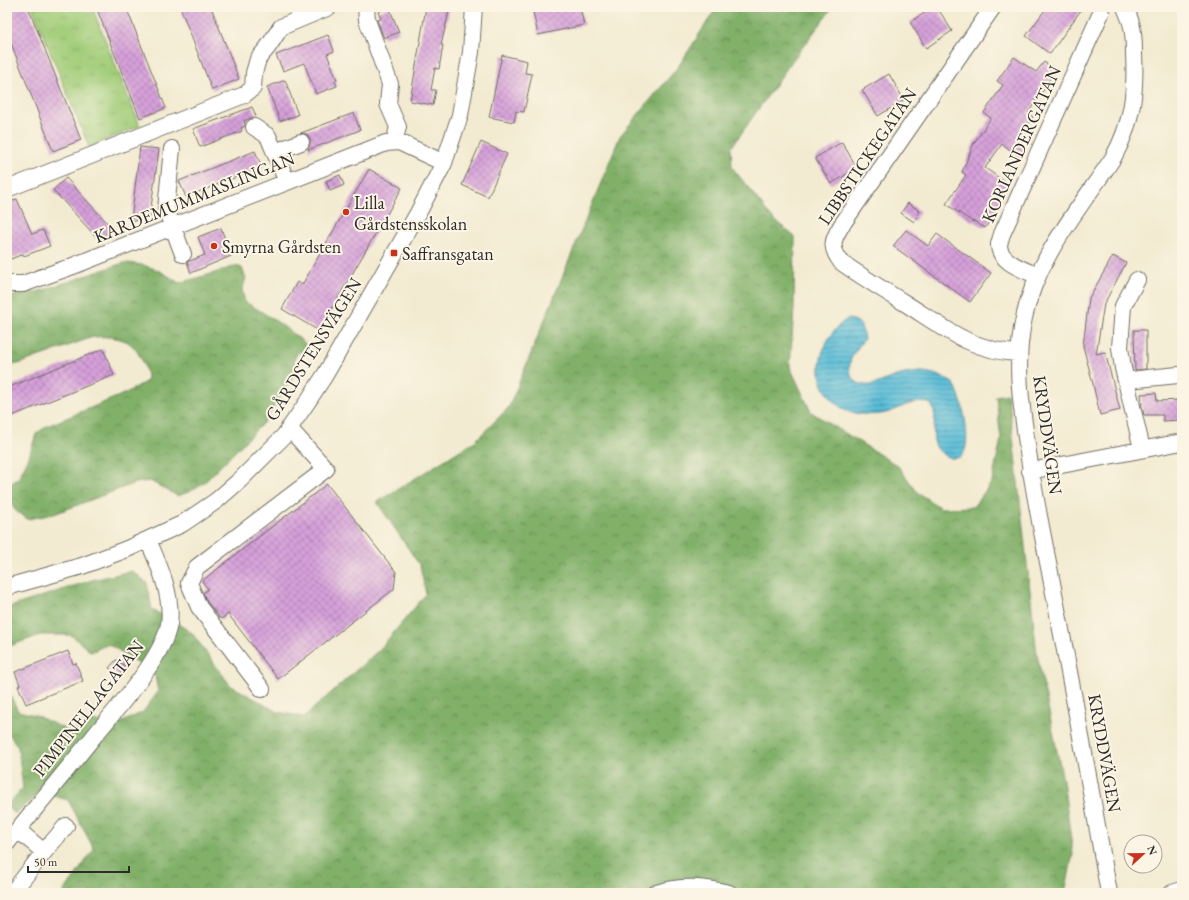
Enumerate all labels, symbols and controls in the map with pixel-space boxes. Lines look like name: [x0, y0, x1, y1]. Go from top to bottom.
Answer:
street label: KORIANDERGATAN: [976, 61, 1066, 226]
street label: LIBBSTICKEGATAN: [813, 82, 922, 229]
street label: KARDEMUMMASLINGAN: [90, 146, 299, 248]
place label: Lilla Gårdstensskolan: [354, 191, 468, 235]
marker: Lilla Gårdstensskolan: [341, 207, 351, 217]
place label: Smyrna Gårdsten: [222, 235, 342, 258]
marker: Smyrna Gårdsten: [209, 241, 219, 251]
place label: Saffransgatan: [402, 242, 494, 265]
marker: Saffransgatan: [389, 248, 399, 258]
street label: GÅRDSTENSVÄGEN: [260, 273, 367, 425]
street label: KRYDDVÄGEN: [1028, 374, 1068, 497]
street label: PIMPINELLAGATAN: [28, 635, 149, 781]
street label: KRYDDVÄGEN: [1083, 692, 1127, 815]
north arrow: [1123, 834, 1163, 874]
text: N: [1144, 844, 1160, 857]
scale bar: [28, 848, 129, 874]
text: 50 m: [34, 854, 58, 870]

